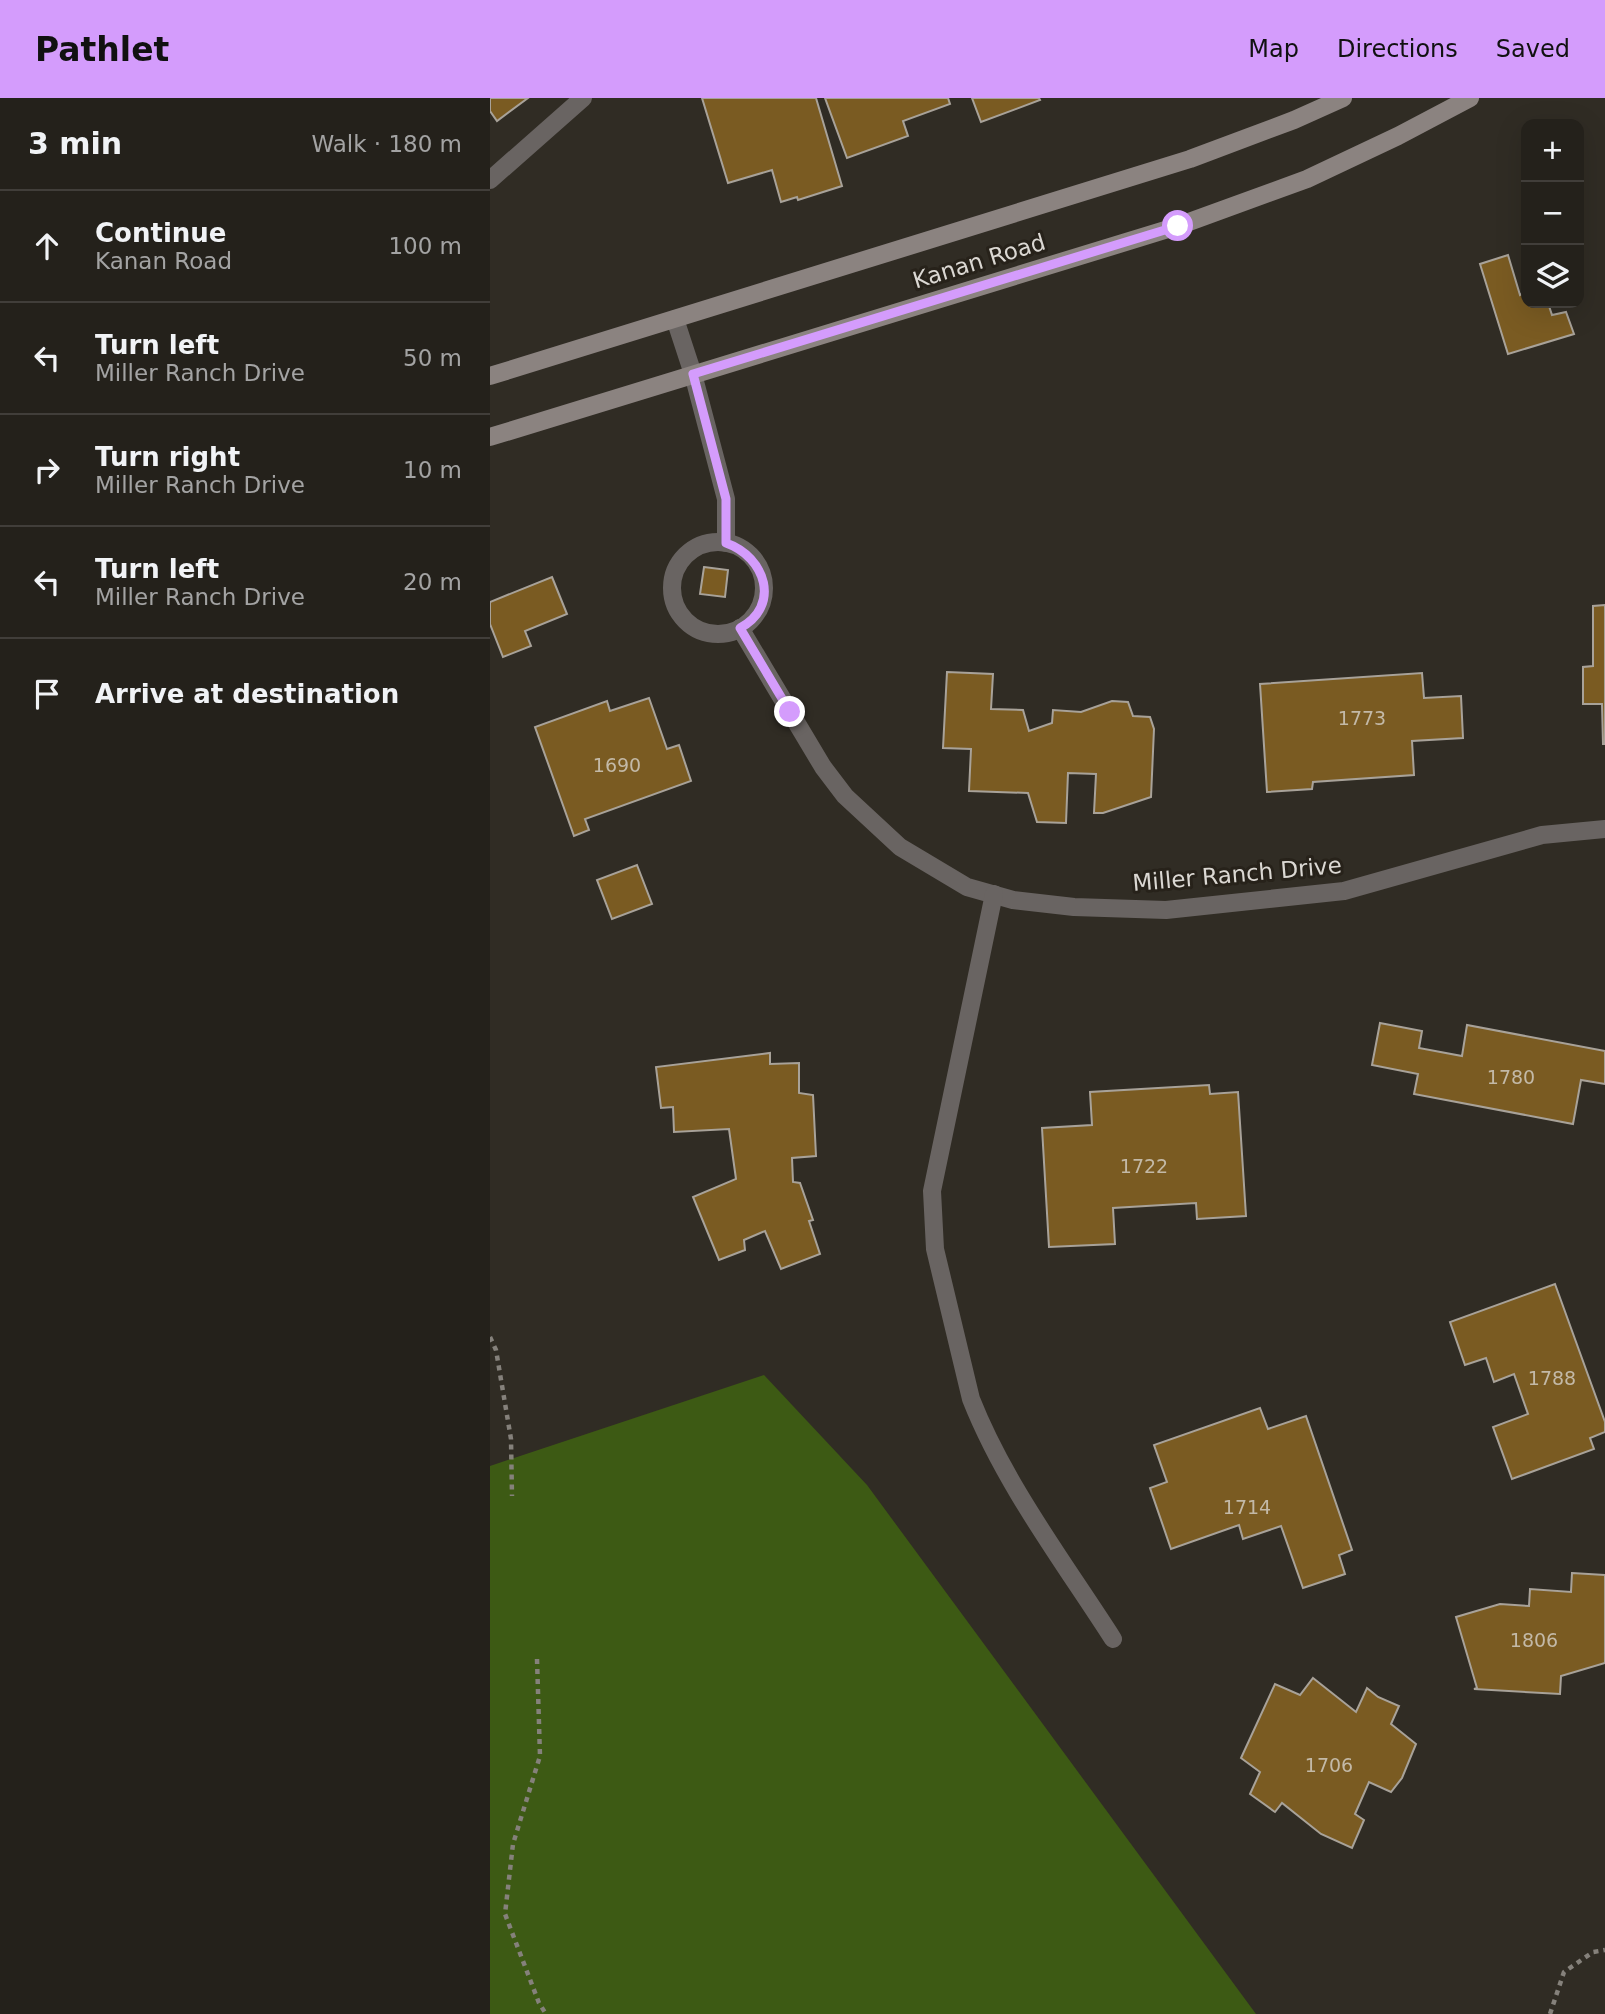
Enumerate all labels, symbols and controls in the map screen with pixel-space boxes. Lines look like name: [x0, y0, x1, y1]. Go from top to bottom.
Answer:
text: Pathlet: [35, 30, 169, 69]
text: Map: [1248, 35, 1299, 63]
text: Directions: [1337, 35, 1458, 63]
text: Saved: [1496, 35, 1570, 63]
map controls: [1521, 119, 1584, 308]
button: +: [1521, 119, 1584, 182]
text: 3 min: [28, 126, 122, 161]
text: Walk · 180 m: [311, 131, 462, 157]
button: −: [1521, 182, 1584, 245]
route start: [1162, 210, 1193, 241]
text: Continue: [95, 218, 226, 248]
icon: ahead: [28, 227, 66, 265]
street label: Kanan Road: [910, 229, 1048, 293]
text: 100 m: [388, 233, 462, 259]
button: layers: [1521, 245, 1584, 308]
text: Kanan Road: [95, 248, 232, 274]
text: Turn left: [95, 330, 219, 360]
icon: left: [28, 339, 66, 377]
text: 50 m: [403, 345, 462, 371]
text: Miller Ranch Drive: [95, 360, 305, 386]
text: Turn right: [95, 442, 240, 472]
icon: right: [28, 451, 66, 489]
text: 10 m: [403, 457, 462, 483]
text: Miller Ranch Drive: [95, 472, 305, 498]
text: Turn left: [95, 554, 219, 584]
icon: left: [28, 563, 66, 601]
text: 20 m: [403, 569, 462, 595]
text: Miller Ranch Drive: [95, 584, 305, 610]
icon: arrive: [28, 675, 66, 713]
text: Arrive at destination: [95, 679, 399, 709]
route end: [774, 696, 805, 727]
house number: 1773: [1338, 707, 1386, 729]
house number: 1690: [593, 754, 641, 776]
street label: Miller Ranch Drive: [1131, 852, 1343, 896]
house number: 1780: [1487, 1066, 1535, 1088]
house number: 1722: [1120, 1155, 1168, 1177]
house number: 1788: [1528, 1367, 1576, 1389]
house number: 1714: [1223, 1496, 1271, 1518]
house number: 1806: [1510, 1629, 1558, 1651]
house number: 1706: [1305, 1754, 1353, 1776]

